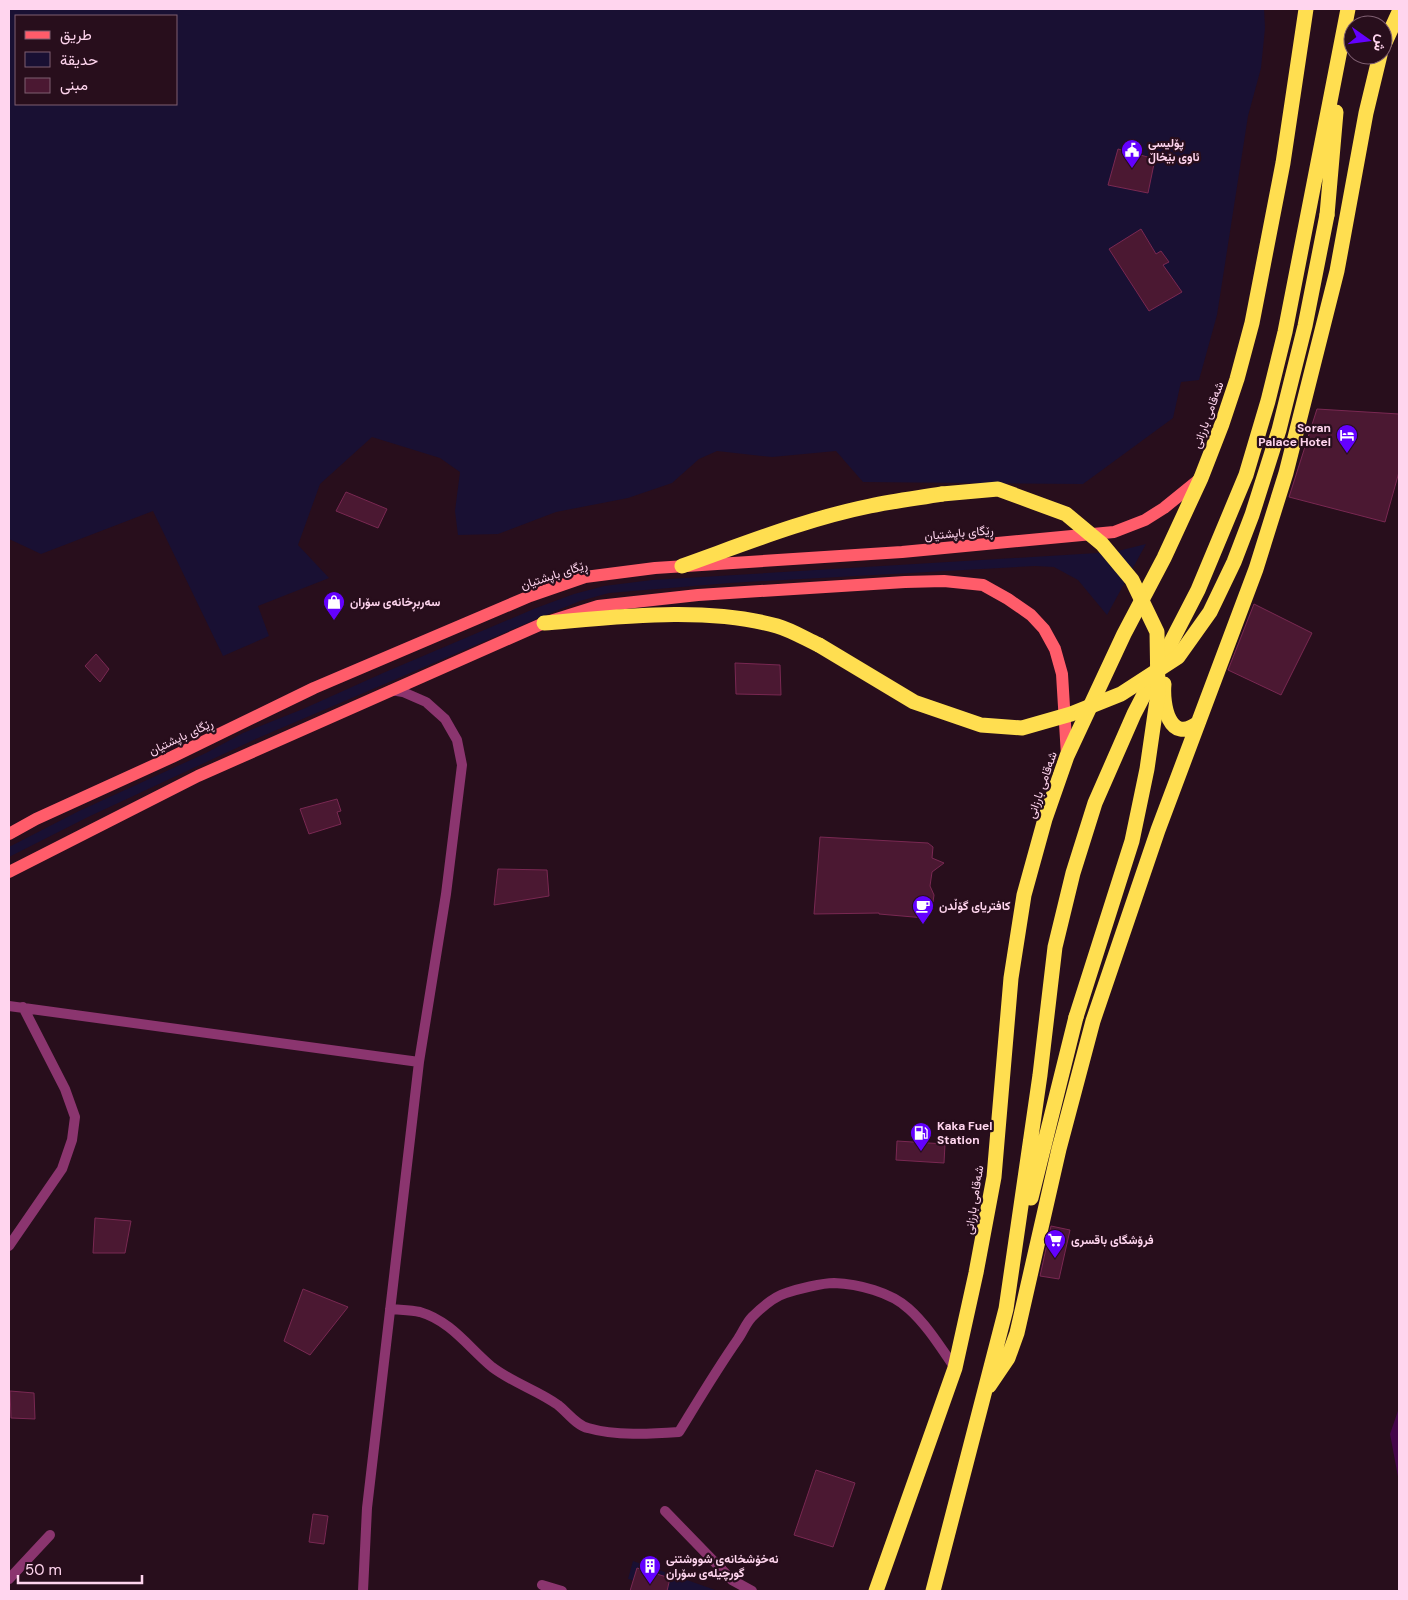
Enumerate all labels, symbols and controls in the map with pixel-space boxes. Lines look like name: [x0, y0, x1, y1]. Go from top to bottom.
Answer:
legend: [15, 15, 178, 105]
north arrow: [1343, 15, 1393, 65]
text: طريق: [60, 25, 92, 45]
text: ش: [1370, 33, 1391, 54]
text: حديقة: [60, 50, 98, 70]
text: مبنى: [60, 75, 88, 95]
place label: پۆلیسی ئاوی بێخاڵ: [1148, 135, 1200, 165]
public building icon: پۆلیسی ئاوی بێخاڵ: [1120, 138, 1144, 169]
street label: شەقامی بارزانی: [1189, 379, 1227, 451]
place label: Soran Palace Hotel: [1258, 420, 1331, 450]
hotel icon: Soran Palace Hotel: [1335, 423, 1359, 454]
street label: ڕێگای باپشتیان: [924, 522, 994, 546]
street label: ڕێگای باپشتیان: [519, 557, 590, 595]
shop icon: سەربڕخانەی سۆران: [322, 590, 346, 621]
place label: سەربڕخانەی سۆران: [350, 594, 441, 612]
street label: ڕێگای باپشتیان: [146, 715, 217, 761]
street label: شەقامی بارزانی: [1023, 749, 1061, 821]
cafe icon: کافتریای گۆڵدن: [911, 894, 935, 925]
place label: کافتریای گۆڵدن: [939, 898, 1011, 914]
place label: Kaka Fuel Station: [937, 1118, 993, 1148]
fuel station icon: Kaka Fuel Station: [909, 1121, 933, 1152]
street label: شەقامی بارزانی: [961, 1164, 987, 1236]
supermarket icon: فرۆشگای باقسری: [1043, 1228, 1067, 1259]
place label: فرۆشگای باقسری: [1071, 1232, 1154, 1248]
place label: نەخۆشخانەی شووشتنی گورچیلەی سۆران: [666, 1551, 779, 1581]
scale bar: [18, 1552, 141, 1584]
building icon: نەخۆشخانەی شووشتنی گورچیلەی سۆران: [638, 1554, 662, 1585]
text: 50 m: [25, 1560, 62, 1580]

